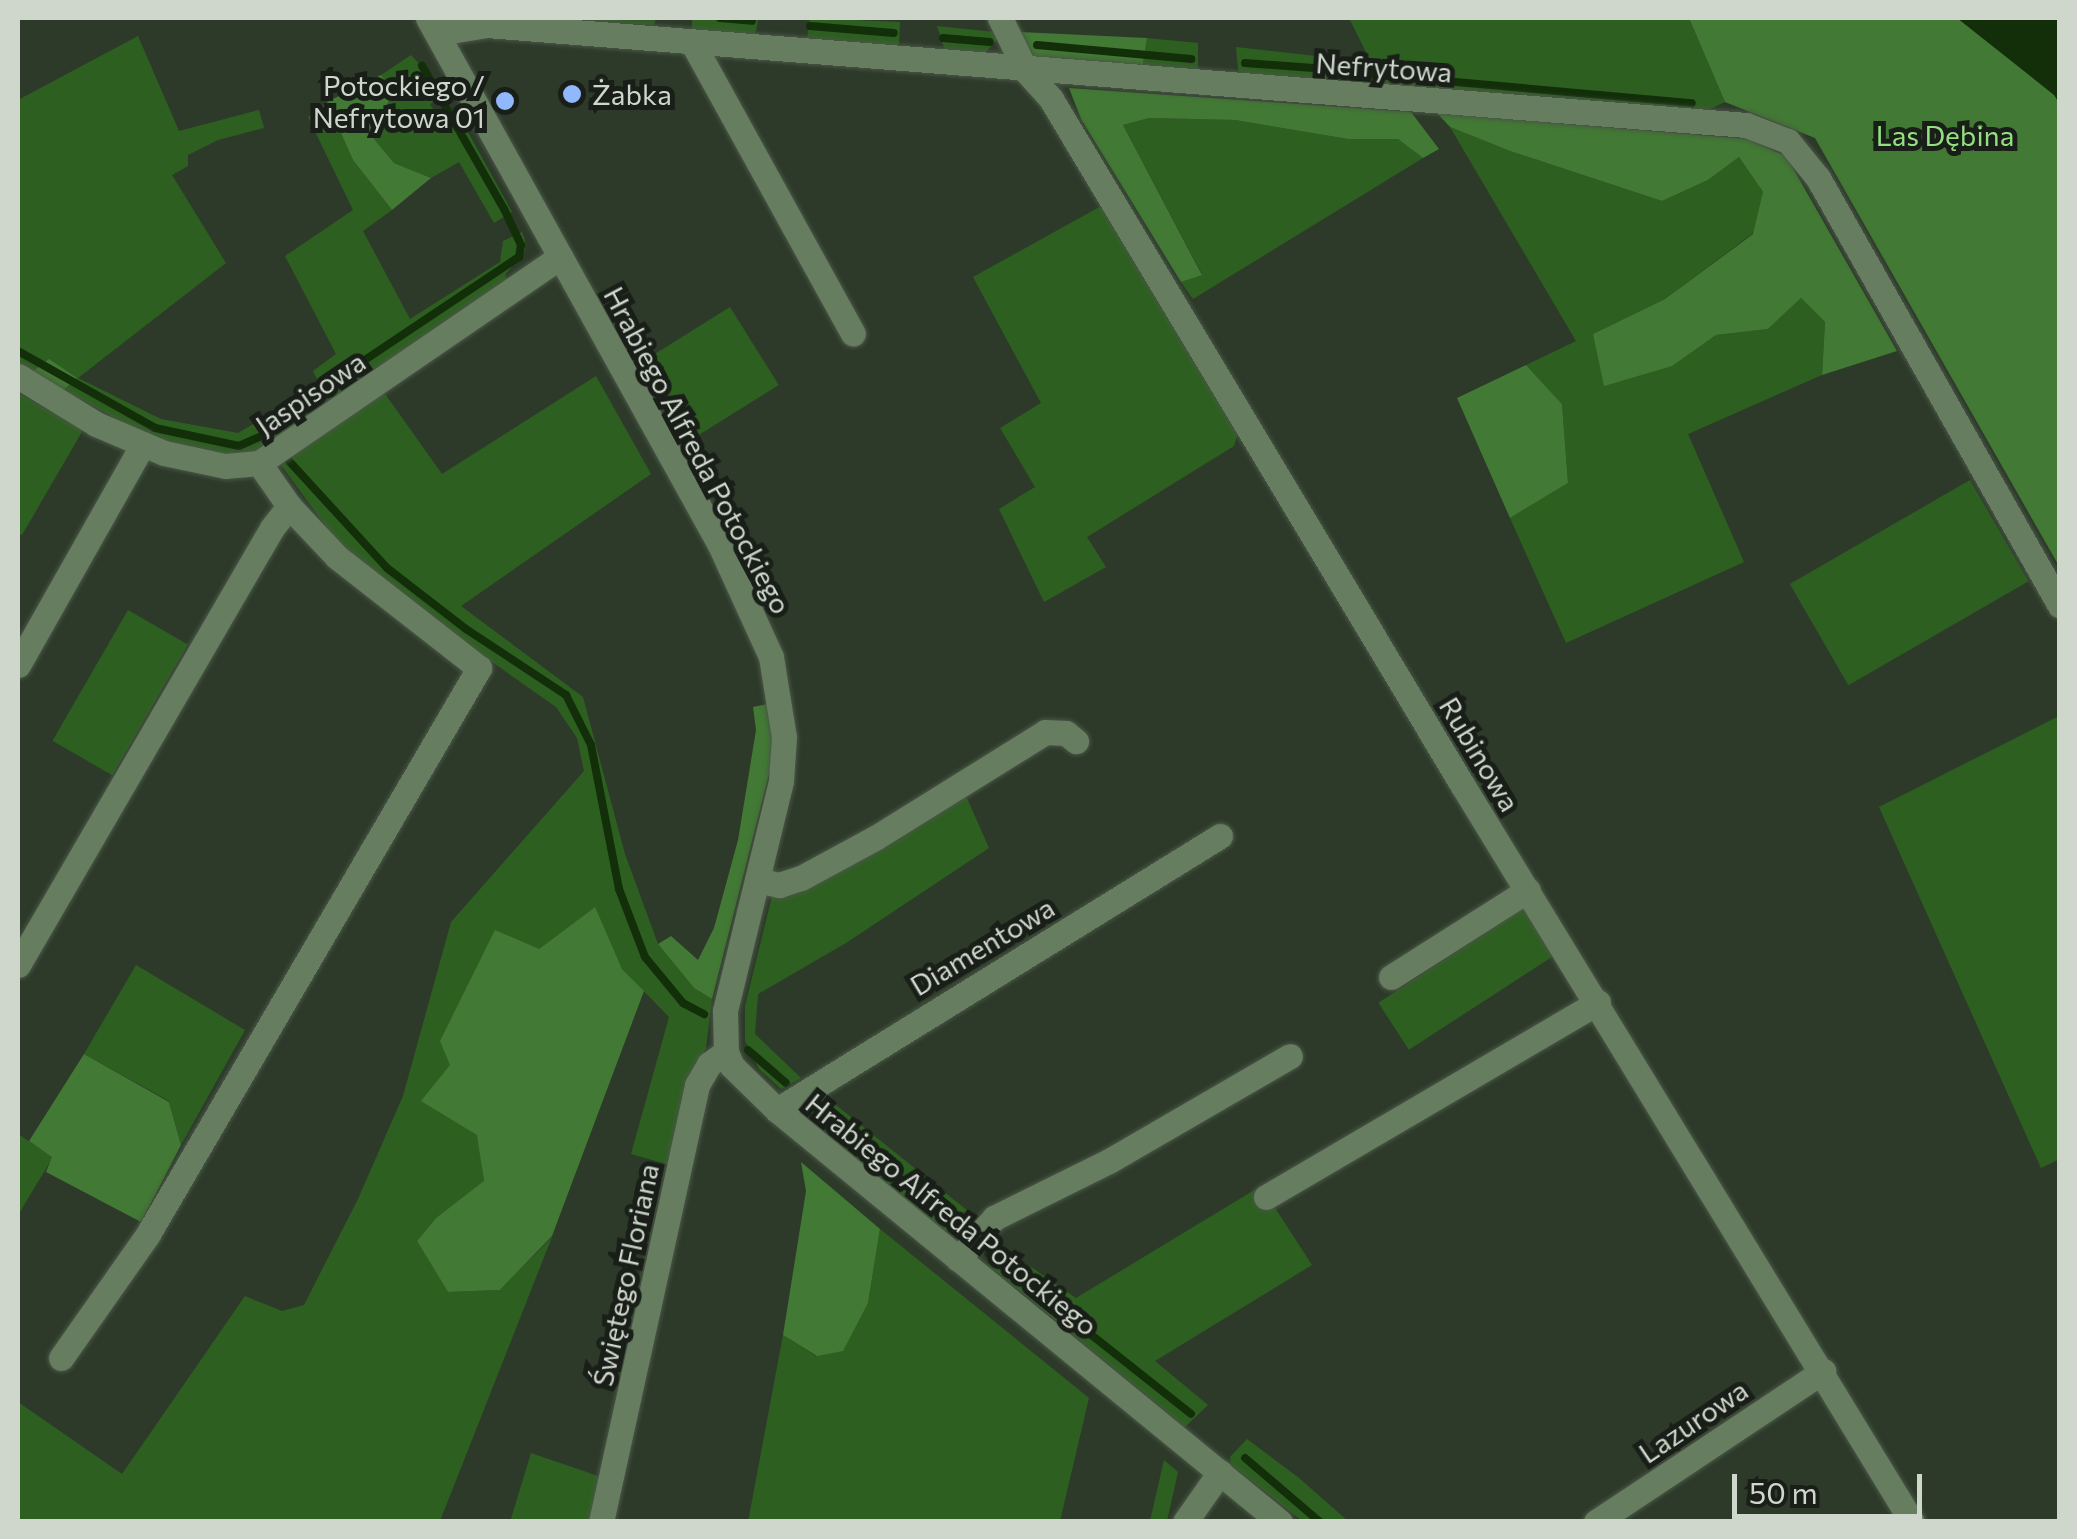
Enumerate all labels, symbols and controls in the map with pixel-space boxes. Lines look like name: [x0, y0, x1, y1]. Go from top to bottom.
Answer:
street label: Nefrytowa: [1315, 45, 1453, 89]
place label: Potockiego / Nefrytowa 01: [313, 68, 485, 134]
place label: Żabka: [592, 77, 672, 111]
marker: Żabka: [561, 83, 583, 105]
marker: Potockiego / Nefrytowa 01: [494, 90, 516, 112]
park label: Las Dębina: [1876, 118, 2014, 152]
street label: Hrabiego Alfreda Potockiego: [597, 281, 799, 619]
street label: Jaspisowa: [249, 344, 371, 442]
street label: Rubinowa: [1433, 691, 1527, 817]
street label: Diamentowa: [904, 890, 1060, 1002]
street label: Hrabiego Alfreda Potockiego: [799, 1086, 1105, 1342]
street label: Świętego Floriana: [585, 1161, 665, 1389]
street label: Lazurowa: [1632, 1372, 1754, 1470]
scale bar: [1737, 1454, 1927, 1516]
text: 50 m: [1749, 1473, 1818, 1510]

